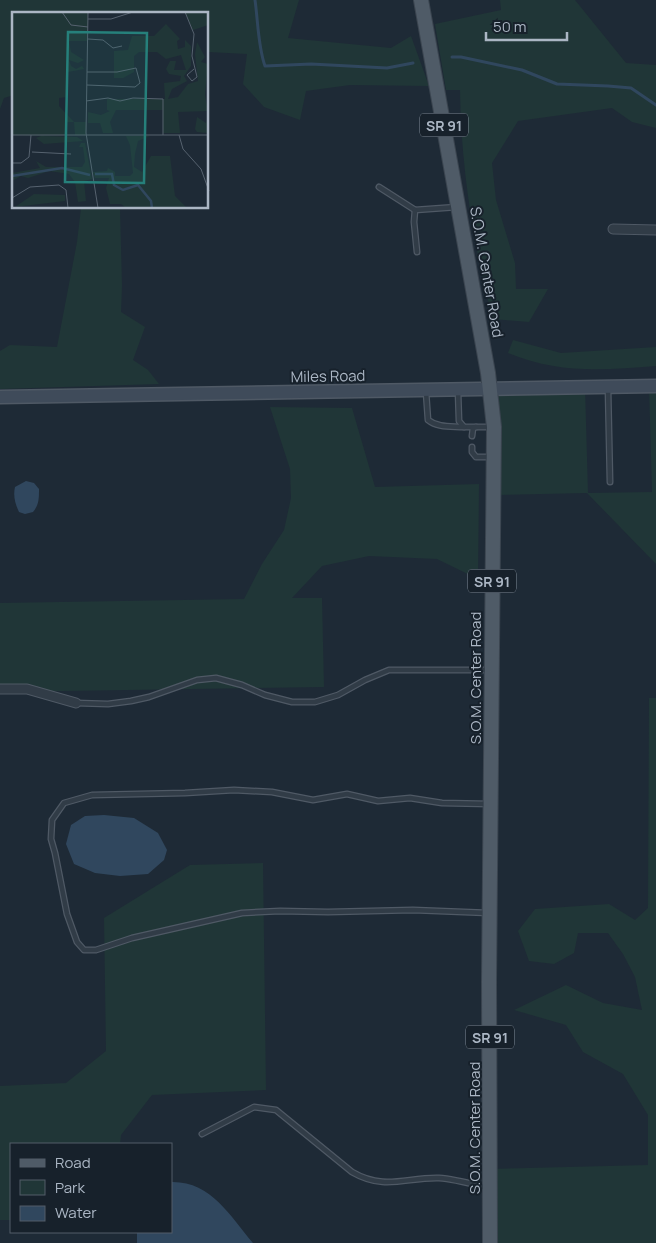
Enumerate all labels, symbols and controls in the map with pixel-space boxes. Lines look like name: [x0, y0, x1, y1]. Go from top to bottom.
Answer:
scale bar: [486, 10, 567, 42]
inset map: [12, 12, 209, 209]
text: 50 m: [493, 16, 527, 37]
road number: SR 91: [420, 114, 468, 136]
street label: S.O.M. Center Road: [465, 205, 509, 339]
street label: Miles Road: [290, 365, 366, 387]
road number: SR 91: [468, 570, 516, 592]
street label: S.O.M. Center Road: [465, 612, 486, 744]
road number: SR 91: [466, 1026, 514, 1048]
street label: S.O.M. Center Road: [464, 1062, 485, 1194]
legend: [10, 1143, 172, 1233]
text: Road: [55, 1152, 91, 1173]
text: Park: [55, 1177, 85, 1198]
text: Water: [55, 1202, 97, 1223]

